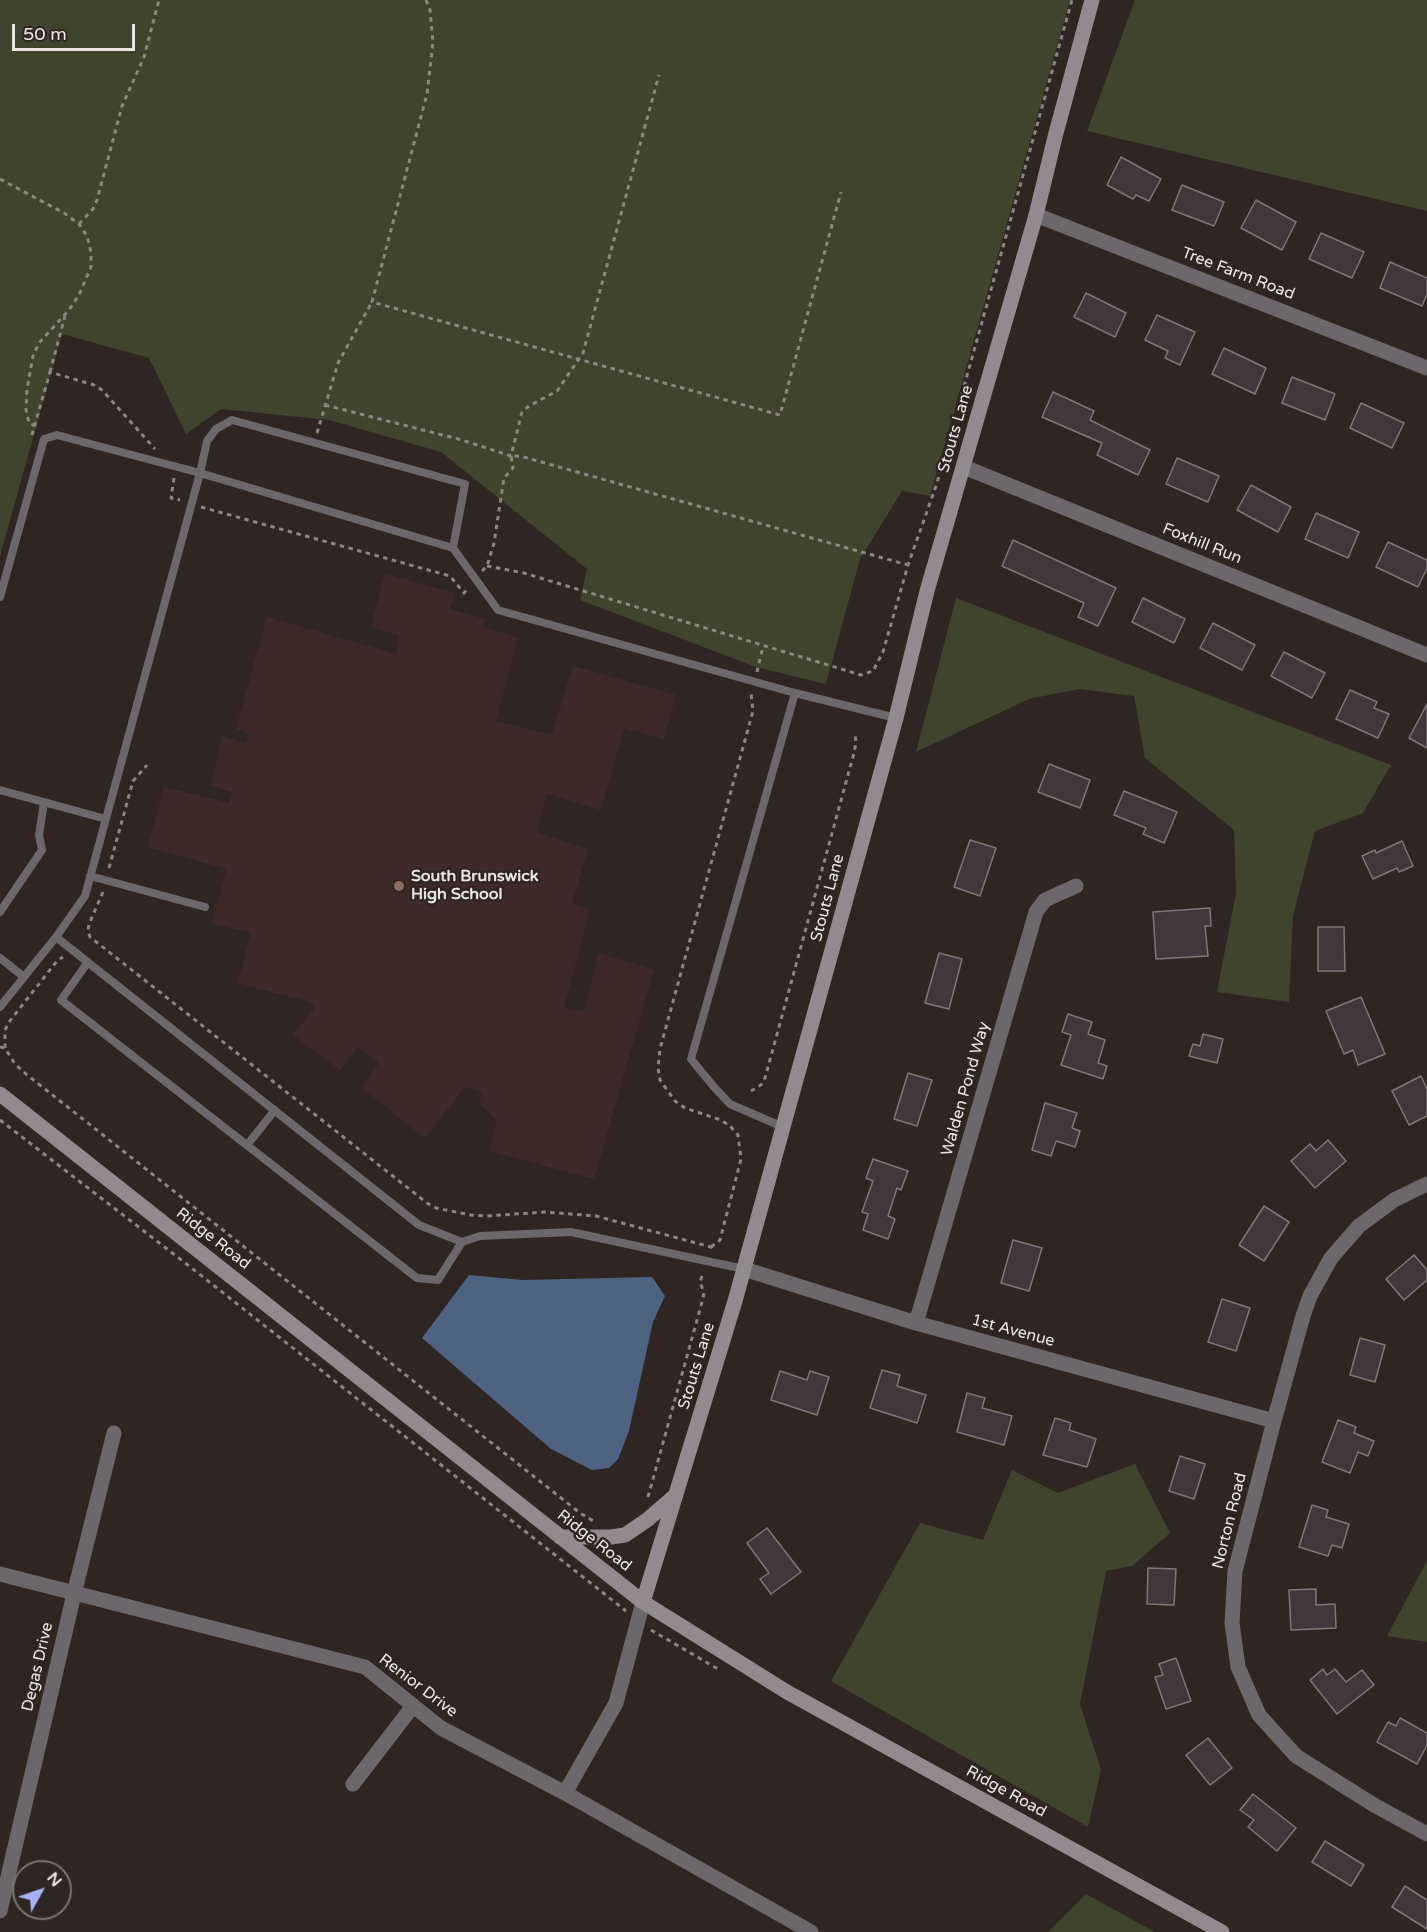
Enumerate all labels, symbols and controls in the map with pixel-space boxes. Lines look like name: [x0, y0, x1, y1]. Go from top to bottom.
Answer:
scale bar: [15, 12, 138, 50]
text: 50 m: [23, 23, 67, 45]
street label: Tree Farm Road: [1179, 244, 1297, 304]
street label: Stouts Lane: [934, 383, 978, 475]
street label: Foxhill Run: [1159, 519, 1245, 569]
street label: Stouts Lane: [807, 852, 849, 944]
place label: South Brunswick High School: [411, 867, 538, 905]
marker: South Brunswick High School: [392, 879, 406, 893]
street label: Walden Pond Way: [938, 1020, 994, 1158]
street label: Ridge Road: [172, 1204, 254, 1274]
street label: 1st Avenue: [969, 1311, 1057, 1351]
street label: Stouts Lane: [675, 1320, 719, 1412]
street label: Norton Road: [1209, 1471, 1251, 1571]
street label: Ridge Road: [553, 1506, 635, 1576]
street label: Degas Drive: [18, 1620, 58, 1714]
street label: Renior Drive: [375, 1650, 461, 1722]
street label: Ridge Road: [962, 1762, 1050, 1822]
north arrow: [12, 1860, 72, 1920]
text: N: [42, 1868, 66, 1891]

